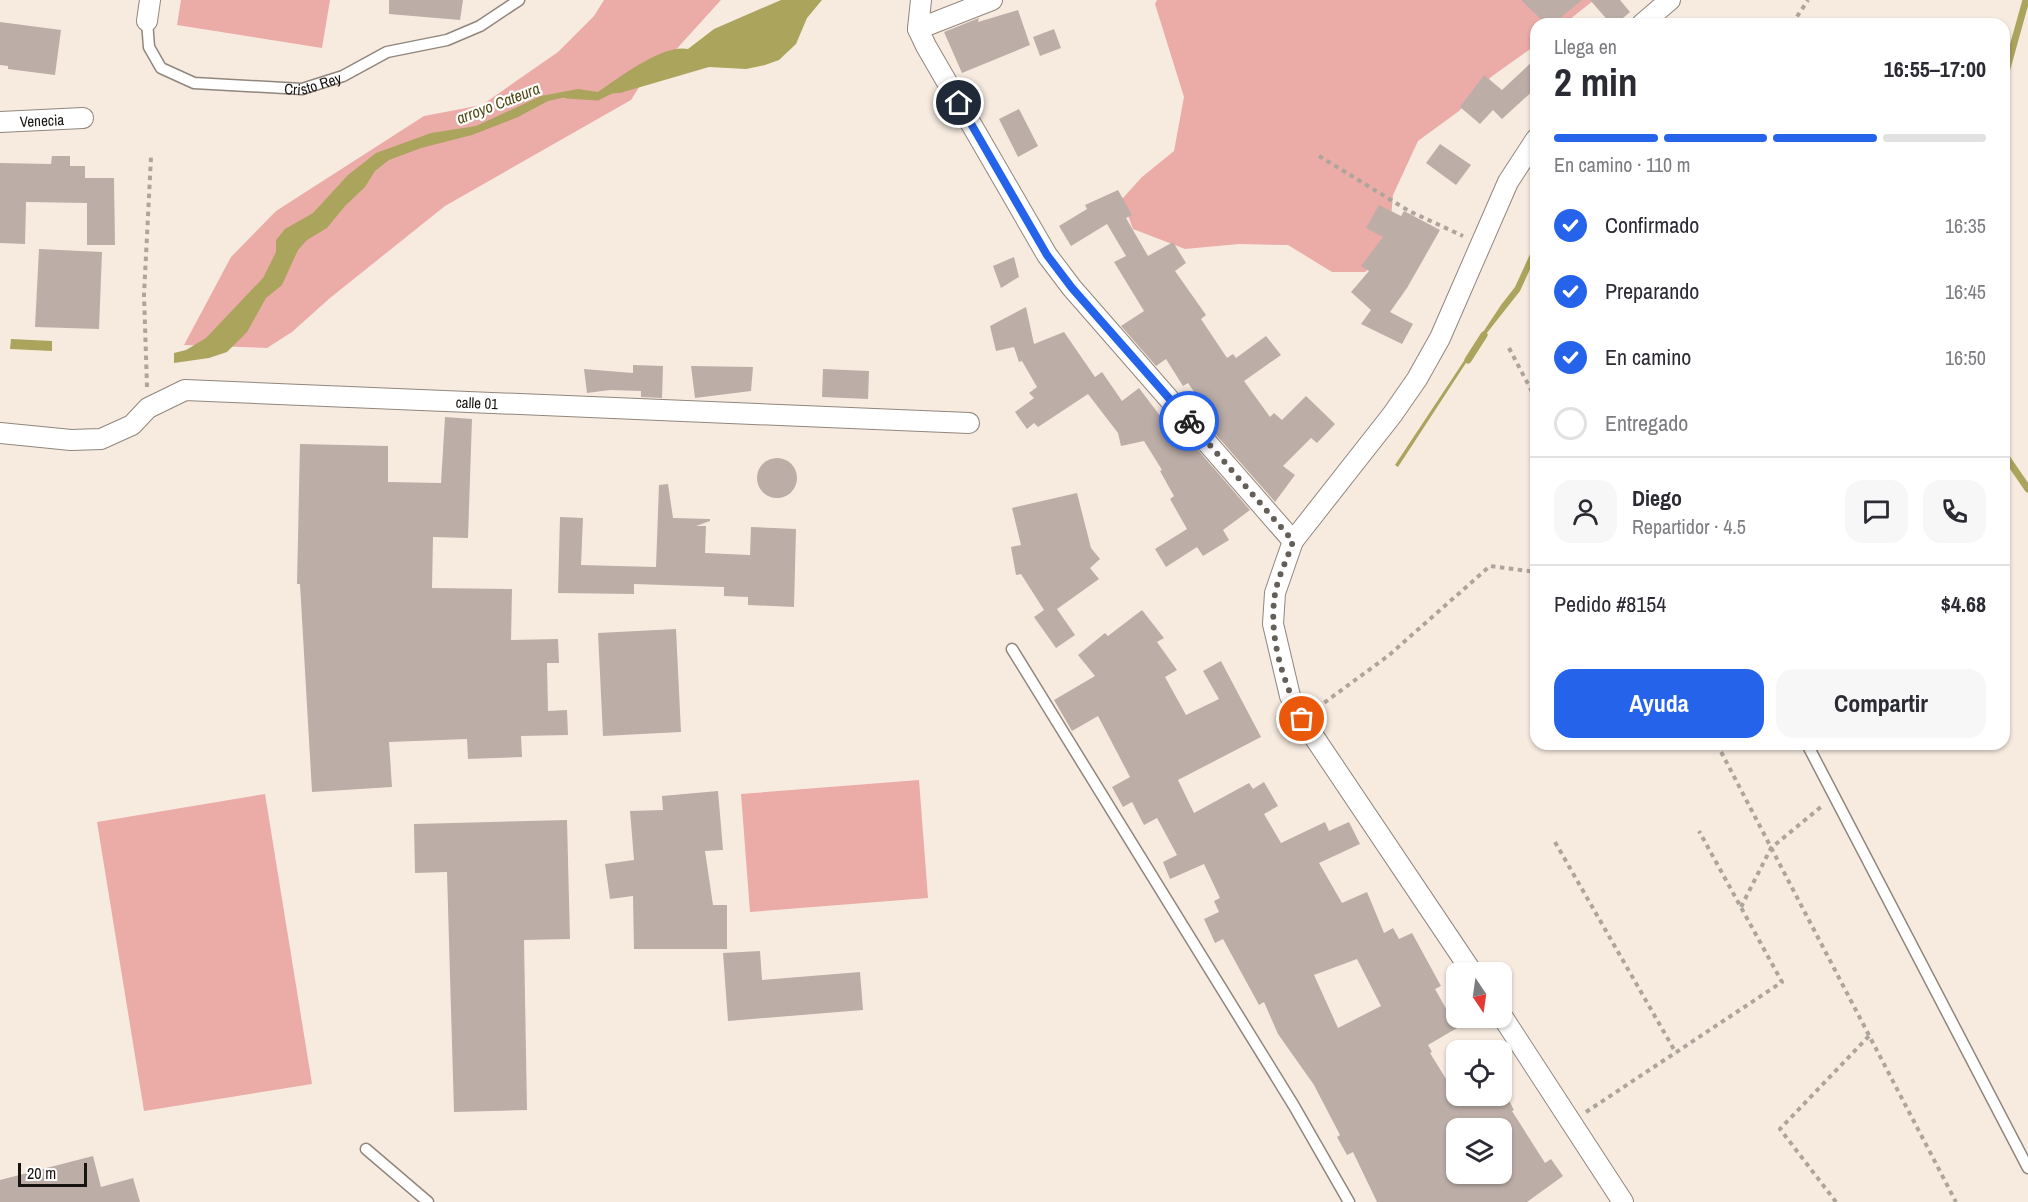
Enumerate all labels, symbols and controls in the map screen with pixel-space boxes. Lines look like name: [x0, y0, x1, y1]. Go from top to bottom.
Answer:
text: Llega en: [1554, 33, 1617, 60]
text: 16:55–17:00: [1884, 54, 1986, 84]
text: 2 min: [1554, 56, 1638, 108]
street label: Cristo Rey: [284, 67, 344, 99]
water label: arroyo Cateura: [453, 77, 543, 129]
pin: [933, 77, 984, 128]
icon: home: [942, 86, 975, 119]
street label: Venecia: [19, 108, 65, 132]
text: En camino · 110 m: [1554, 151, 1690, 178]
icon: check: [1554, 209, 1587, 242]
text: Confirmado: [1605, 210, 1699, 240]
text: 16:35: [1945, 212, 1986, 239]
icon: check: [1554, 275, 1587, 308]
text: Preparando: [1605, 276, 1699, 306]
text: 16:45: [1945, 278, 1986, 305]
icon: check: [1554, 341, 1587, 374]
text: En camino: [1605, 342, 1691, 372]
text: 16:50: [1945, 344, 1986, 371]
street label: calle 01: [455, 391, 499, 414]
courier: [1159, 391, 1219, 451]
icon: bike: [1173, 405, 1206, 438]
text: Entregado: [1605, 408, 1688, 438]
button: person: [1554, 480, 1617, 543]
button: chat: [1845, 480, 1908, 543]
button: phone: [1923, 480, 1986, 543]
text: Diego: [1632, 483, 1682, 513]
text: Repartidor · 4.5: [1632, 513, 1746, 540]
text: Pedido #8154: [1554, 589, 1666, 619]
text: $4.68: [1941, 589, 1986, 619]
button: Ayuda: [1554, 669, 1764, 738]
button: Compartir: [1776, 669, 1986, 738]
pin: [1276, 693, 1327, 744]
icon: bag: [1285, 702, 1318, 735]
north arrow: [1446, 962, 1512, 1028]
map controls: [1446, 962, 1512, 1184]
button: locate: [1446, 1040, 1512, 1106]
button: layers: [1446, 1118, 1512, 1184]
scale bar: [18, 1160, 87, 1188]
text: 20 m: [27, 1162, 56, 1184]

